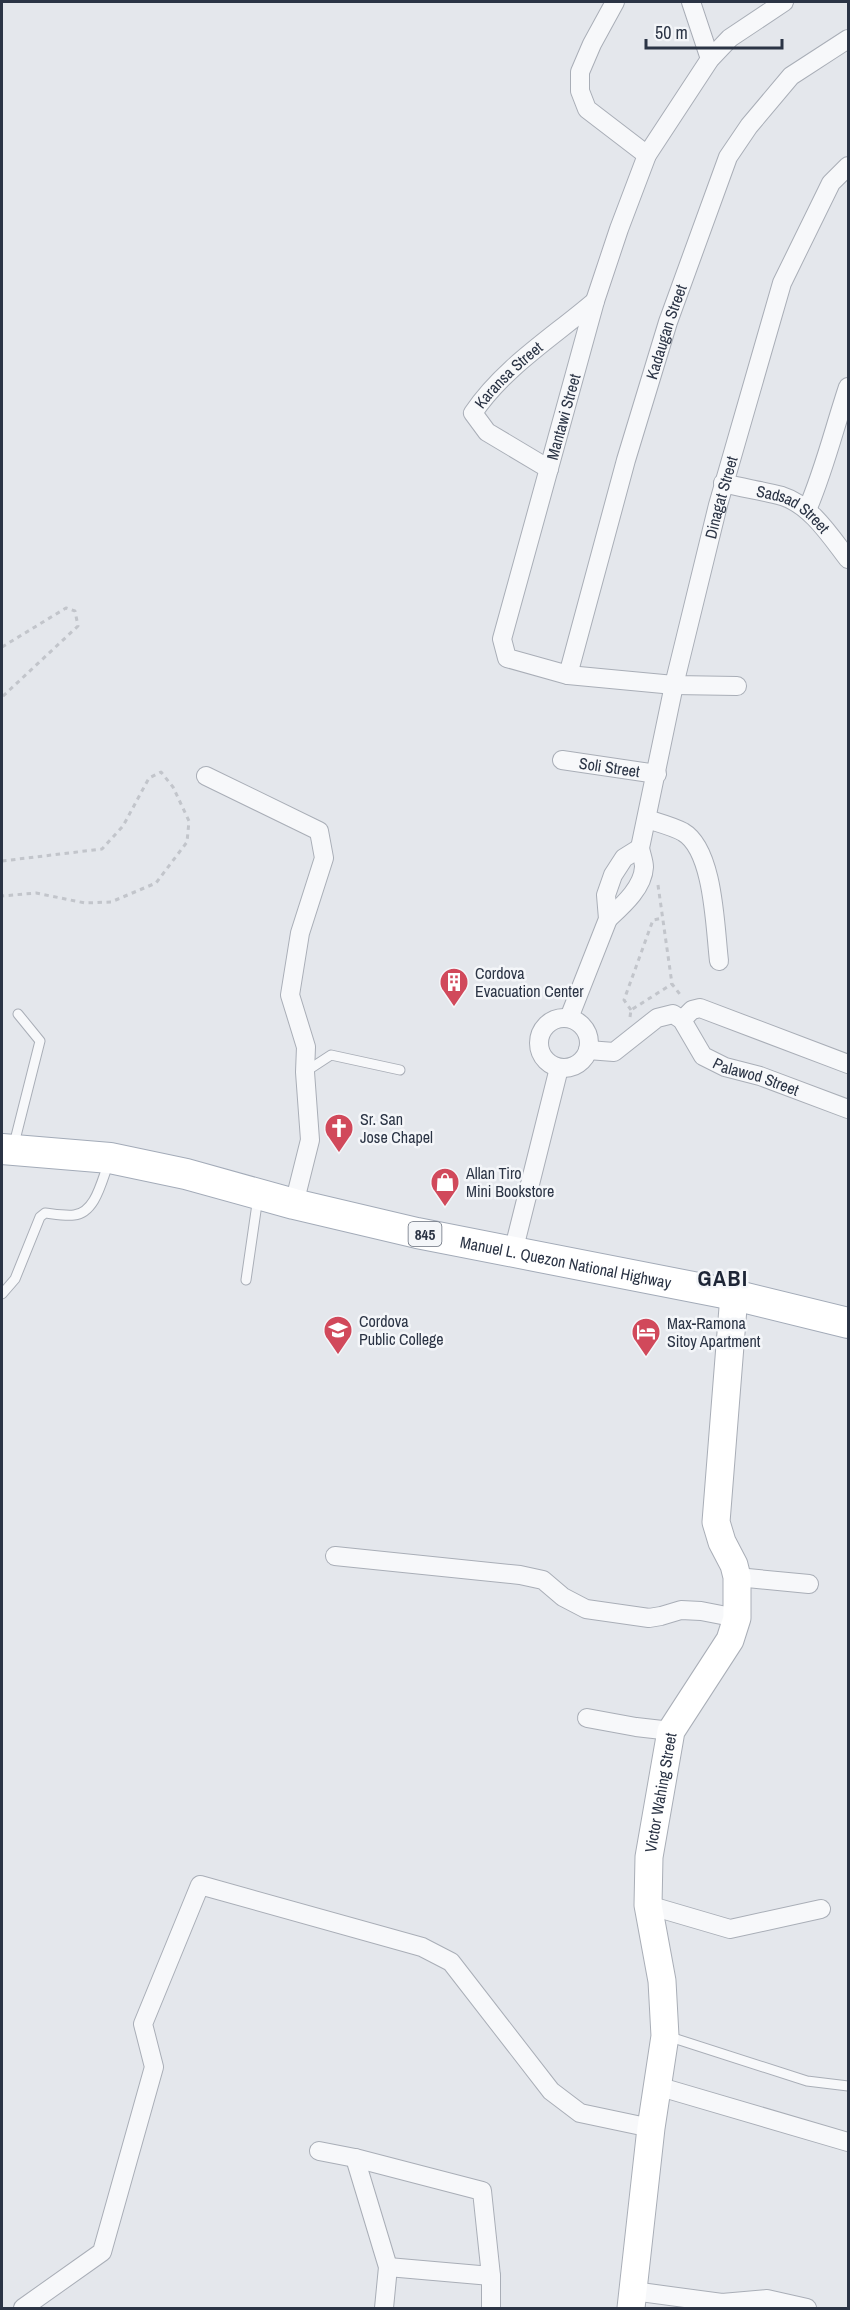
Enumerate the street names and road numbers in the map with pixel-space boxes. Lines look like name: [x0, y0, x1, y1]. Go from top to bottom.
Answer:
street label: Kadaugan Street: [640, 281, 692, 382]
street label: Karansa Street: [469, 336, 547, 413]
street label: Mantawi Street: [541, 371, 586, 462]
street label: Dinagat Street: [699, 453, 743, 541]
street label: Sadsad Street: [754, 479, 835, 538]
street label: Soli Street: [578, 752, 642, 782]
street label: Palawod Street: [709, 1052, 802, 1101]
road number: 845: [408, 1222, 442, 1246]
street label: Manuel L. Quezon National Highway: [458, 1231, 674, 1294]
street label: Victor Wahing Street: [639, 1731, 682, 1854]

